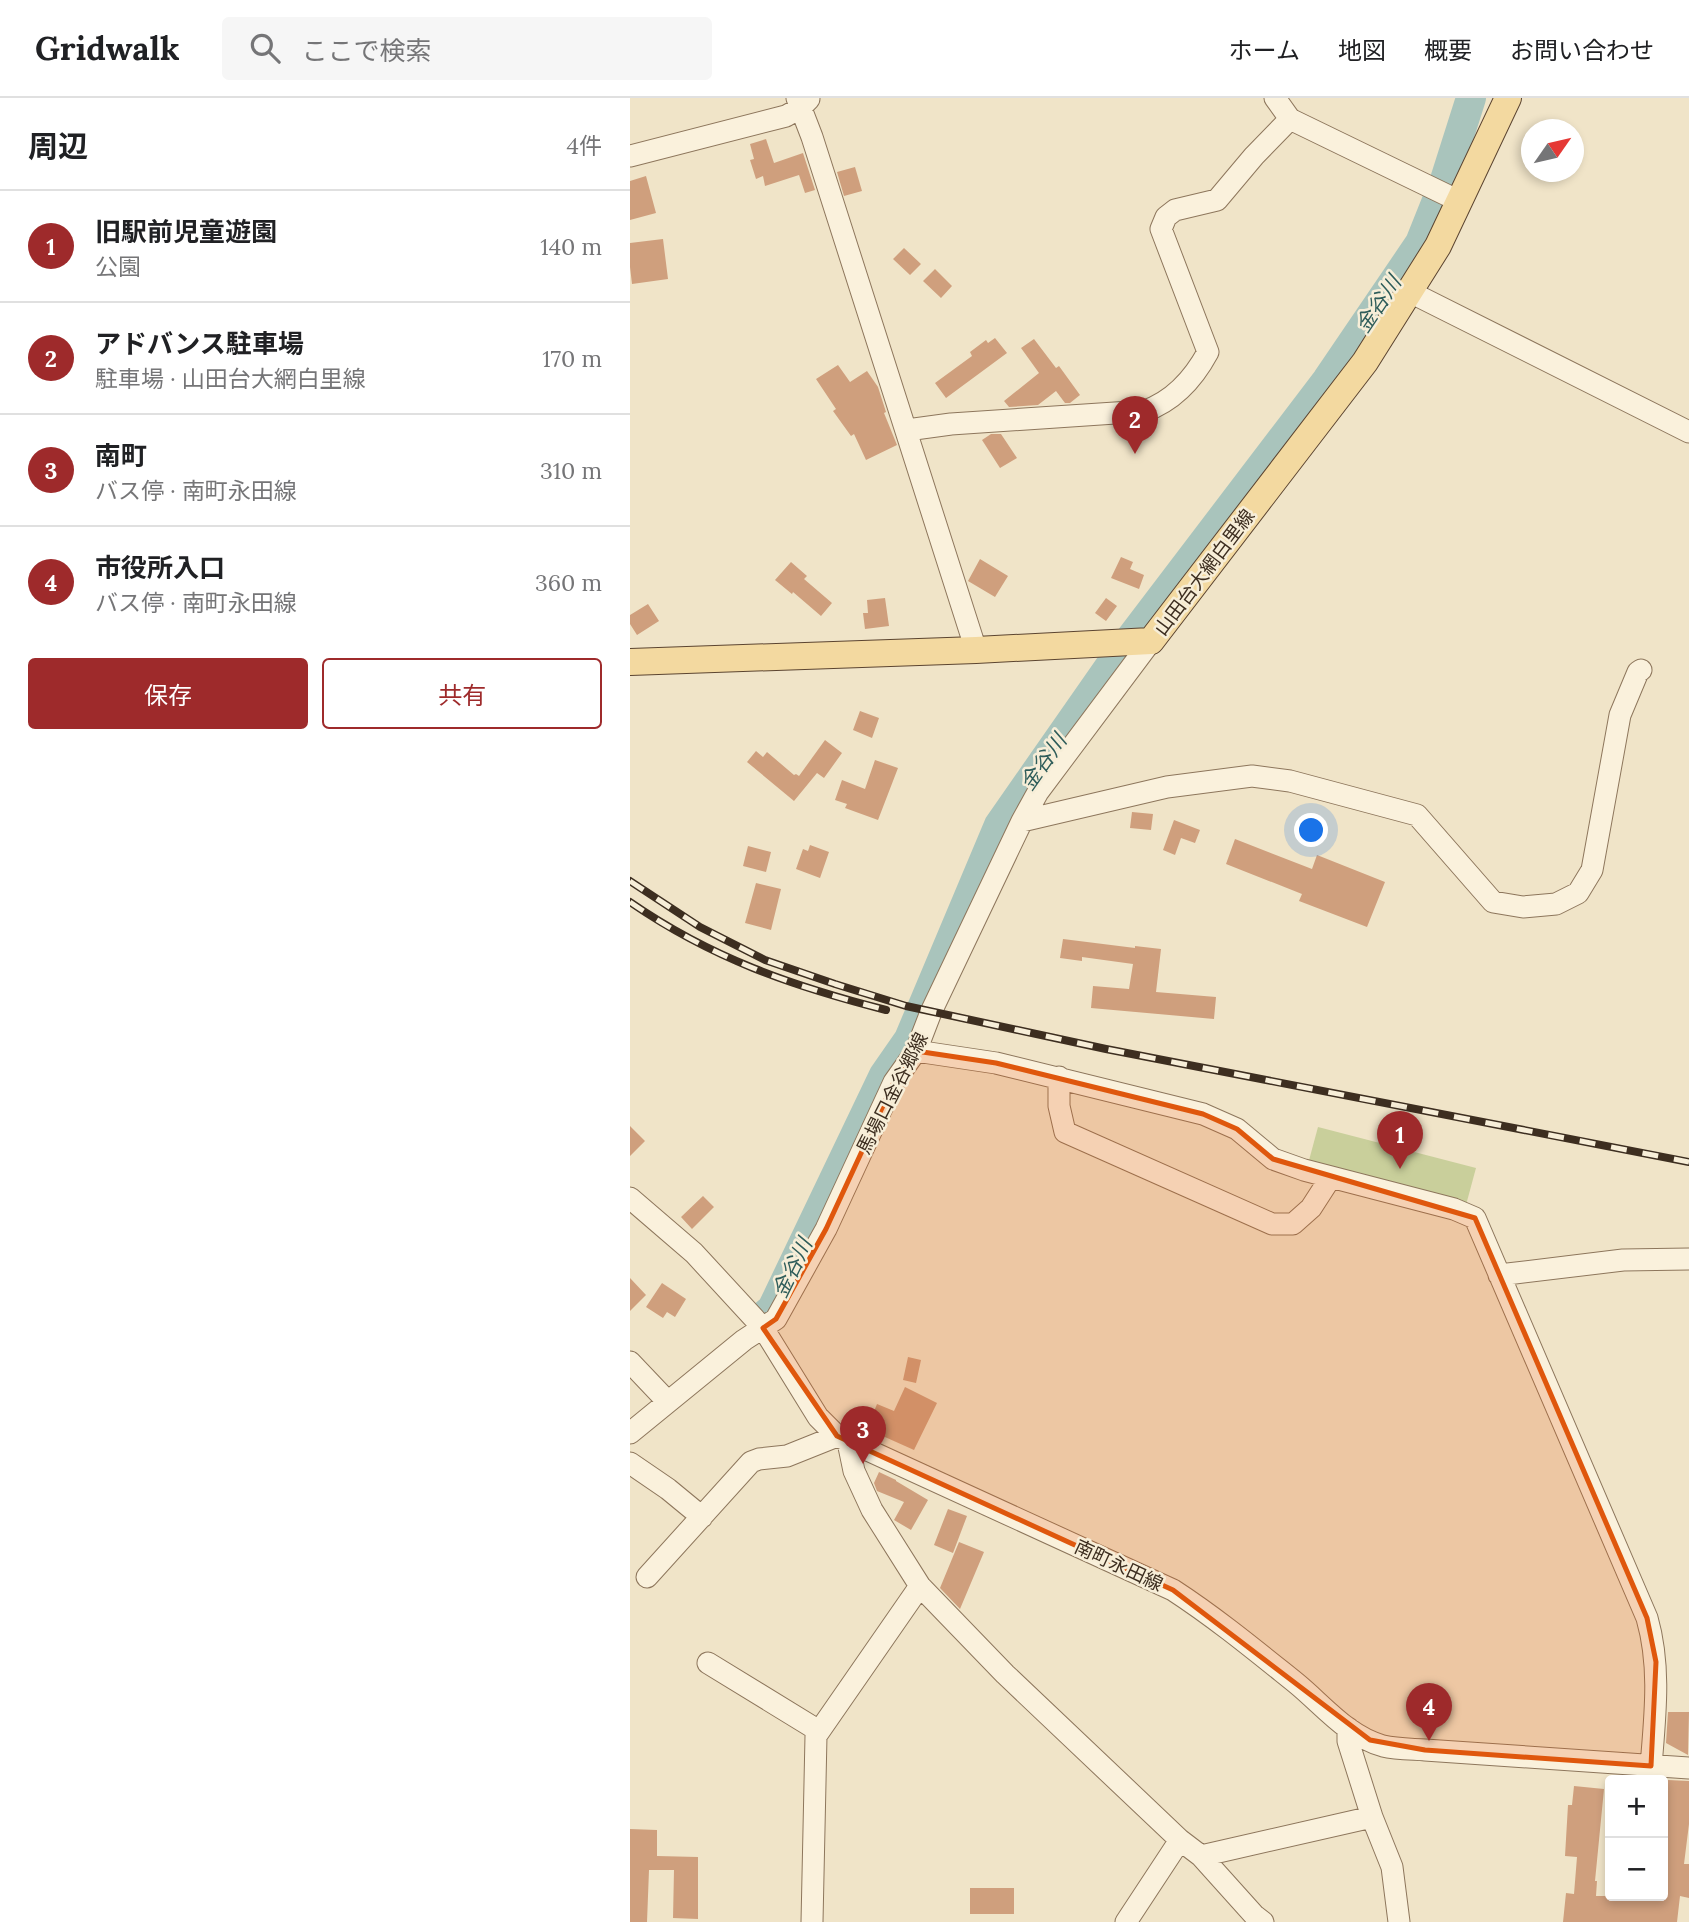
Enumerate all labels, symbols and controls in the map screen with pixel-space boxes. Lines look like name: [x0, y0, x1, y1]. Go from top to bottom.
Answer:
search box: [222, 17, 712, 80]
text: Gridwalk: [35, 27, 180, 69]
icon: search: [246, 29, 284, 67]
text: ここで検索: [302, 34, 432, 67]
text: ホーム: [1229, 35, 1300, 66]
text: 地図: [1338, 35, 1386, 66]
text: 概要: [1424, 35, 1472, 66]
text: お問い合わせ: [1510, 35, 1654, 66]
north arrow: [1521, 119, 1584, 182]
text: 周辺: [28, 127, 88, 165]
text: 4件: [567, 131, 602, 160]
text: 旧駅前児童遊園: [95, 215, 277, 248]
text: 1: [46, 232, 56, 261]
text: 140 m: [540, 232, 602, 261]
text: 公園: [95, 252, 141, 281]
water label: 金谷川: [1349, 269, 1408, 338]
text: アドバンス駐車場: [95, 327, 304, 360]
text: 2: [45, 344, 57, 373]
text: 170 m: [542, 344, 602, 373]
text: 駐車場 · 山田台大網白里線: [95, 364, 366, 393]
pin: 2: [1112, 396, 1158, 454]
text: 南町: [95, 439, 147, 472]
text: 3: [45, 456, 57, 485]
text: 310 m: [540, 456, 602, 485]
text: バス停 · 南町永田線: [95, 476, 297, 505]
street label: 山田台大網白里線: [1149, 504, 1259, 640]
text: 市役所入口: [95, 551, 225, 584]
text: 4: [45, 568, 57, 597]
text: 360 m: [535, 568, 602, 597]
text: バス停 · 南町永田線: [95, 588, 297, 617]
button: 保存: [28, 658, 308, 729]
button: 共有: [322, 658, 602, 729]
water label: 金谷川: [1014, 727, 1073, 796]
your location: [1294, 813, 1328, 847]
street label: 馬場口金谷郷線: [851, 1028, 933, 1158]
pin: 1: [1377, 1111, 1423, 1169]
water label: 金谷川: [766, 1232, 819, 1302]
pin: 3: [840, 1406, 886, 1464]
street label: 南町永田線: [1071, 1534, 1167, 1596]
pin: 4: [1406, 1683, 1452, 1741]
map controls: [1605, 1775, 1668, 1901]
button: +: [1605, 1775, 1668, 1838]
button: −: [1605, 1838, 1668, 1901]

